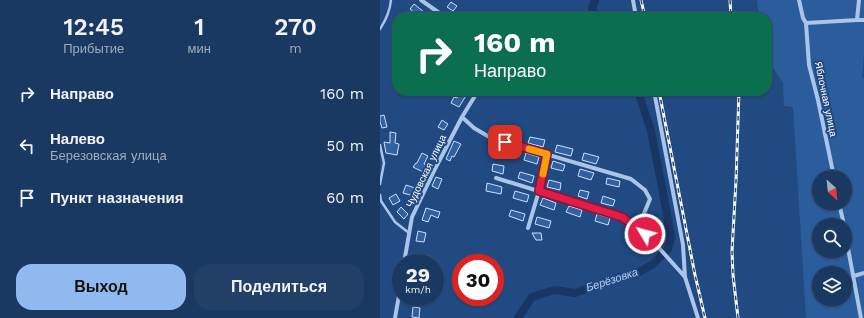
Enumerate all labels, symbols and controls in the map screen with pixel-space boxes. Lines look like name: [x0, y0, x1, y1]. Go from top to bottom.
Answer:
text: 12:45: [63, 13, 124, 41]
text: 1: [194, 13, 204, 41]
text: 270: [274, 13, 317, 41]
text: 160 m: [474, 26, 556, 59]
icon: right: [408, 28, 460, 80]
text: Прибытие: [63, 41, 124, 56]
text: мин: [188, 41, 211, 56]
text: m: [289, 41, 302, 56]
text: Направо: [474, 60, 546, 81]
street label: Яблочная улица: [813, 60, 839, 138]
icon: right: [16, 83, 38, 105]
text: Направо: [50, 85, 114, 103]
text: 160 m: [320, 85, 364, 103]
pin: [488, 125, 522, 159]
text: Налево: [50, 130, 105, 148]
icon: arrive: [494, 131, 516, 153]
street label: Чудовская улица: [404, 133, 449, 209]
icon: left: [16, 135, 38, 157]
text: 50 m: [327, 137, 364, 155]
text: Березовская улица: [50, 148, 167, 163]
north arrow: [812, 170, 852, 210]
map controls: [812, 170, 852, 306]
icon: arrive: [16, 187, 38, 209]
text: Пункт назначения: [50, 189, 183, 207]
text: 60 m: [326, 189, 364, 207]
position arrow: [624, 213, 666, 255]
button: search: [812, 218, 852, 258]
speed limit sign: 30: [452, 254, 504, 306]
text: 29: [406, 263, 430, 287]
button: Выход: [16, 264, 186, 310]
button: Поделиться: [194, 264, 364, 310]
water label: Берёзовка: [584, 266, 640, 294]
button: layers: [812, 266, 852, 306]
text: km/h: [405, 284, 431, 295]

